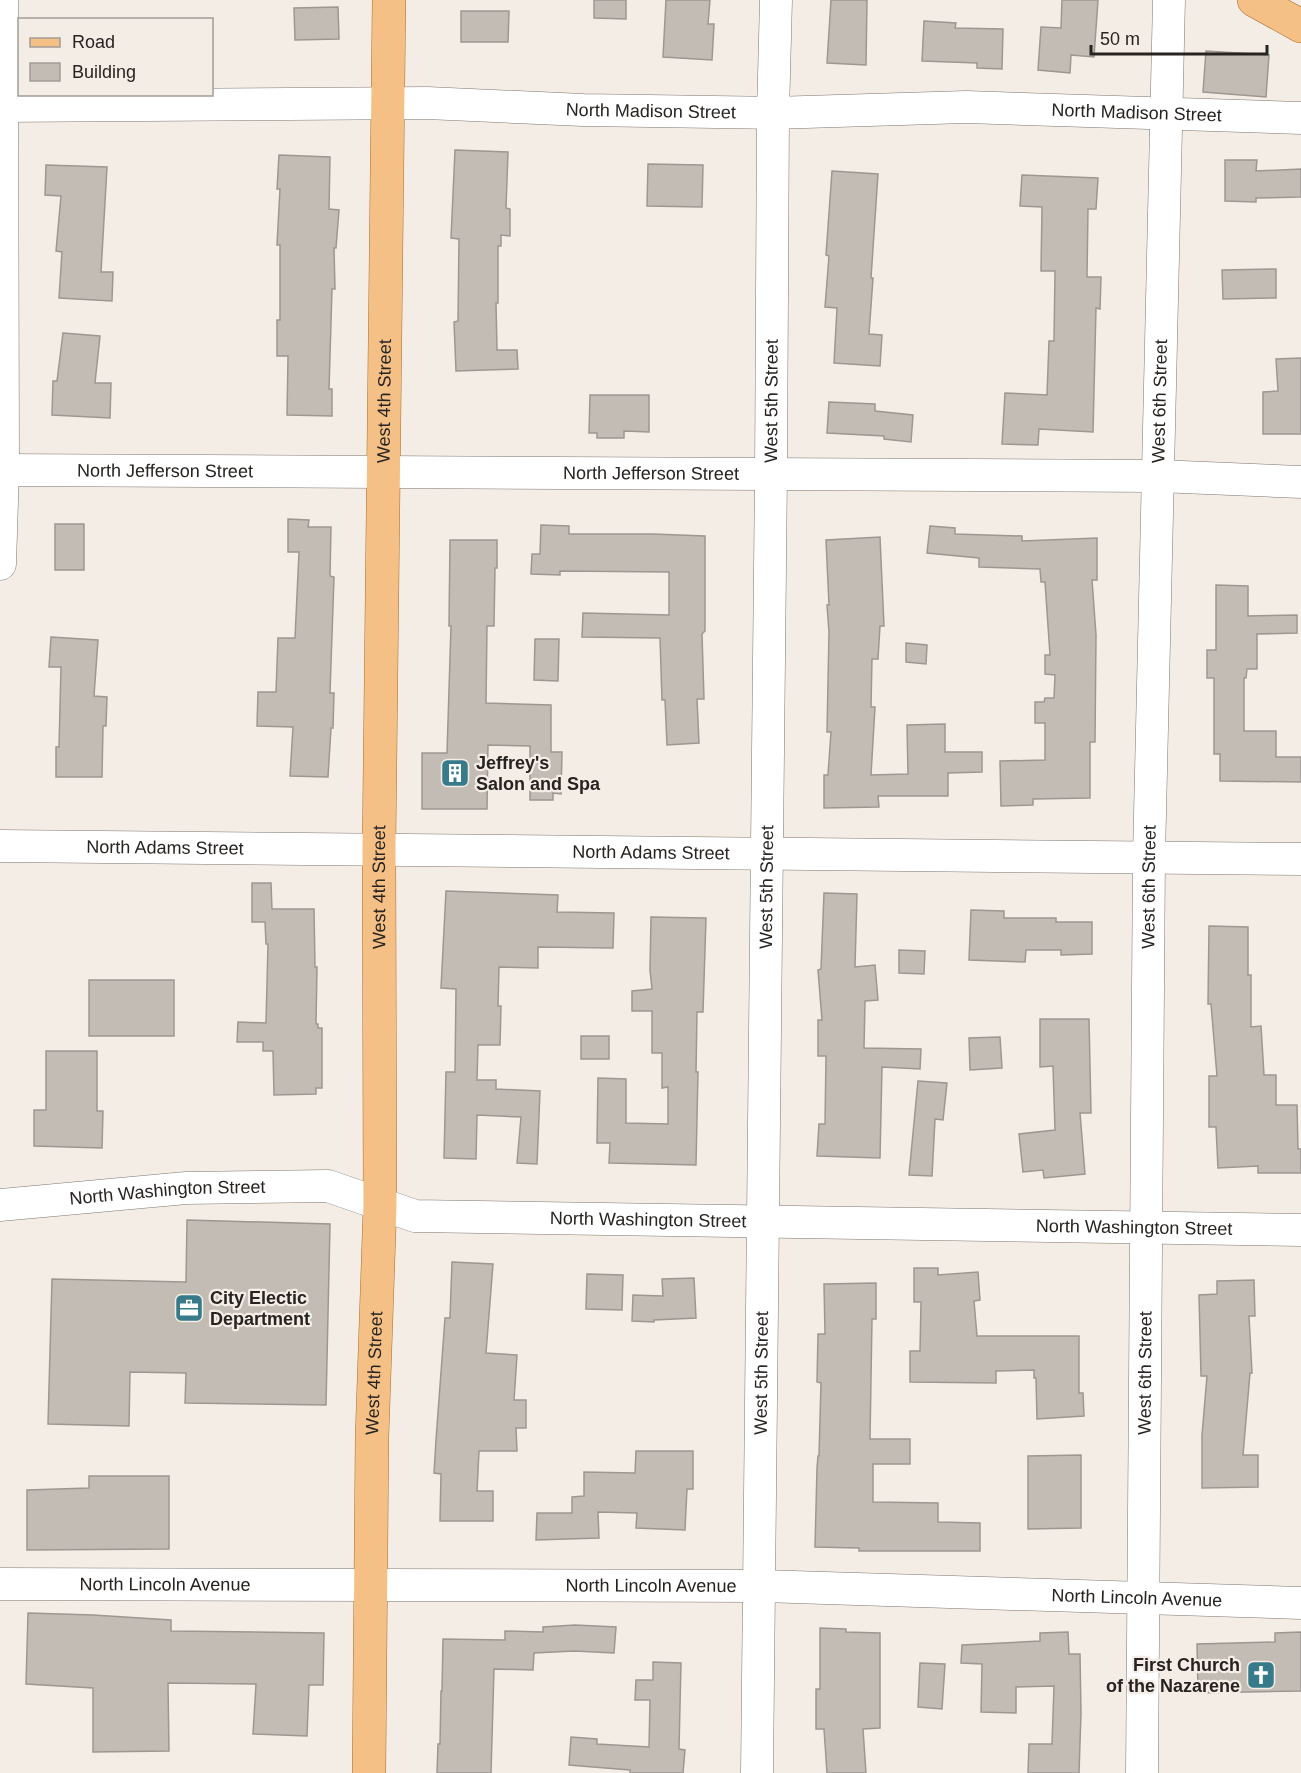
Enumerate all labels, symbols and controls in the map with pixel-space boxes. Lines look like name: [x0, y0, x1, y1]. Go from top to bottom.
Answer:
legend: [18, 18, 213, 96]
scale bar: [1091, 18, 1266, 56]
text: 50 m: [1100, 29, 1140, 49]
text: Road: [72, 32, 115, 52]
text: Building: [72, 62, 136, 82]
street label: North Madison Street: [565, 99, 736, 122]
street label: North Madison Street: [1051, 100, 1222, 125]
street label: West 4th Street: [374, 339, 395, 463]
street label: West 5th Street: [761, 339, 782, 463]
street label: West 6th Street: [1148, 339, 1171, 463]
street label: North Jefferson Street: [77, 460, 253, 481]
street label: North Jefferson Street: [563, 463, 739, 484]
place label: Jeffrey's Salon and Spa: [476, 753, 601, 794]
building icon: Jeffrey's Salon and Spa: [439, 757, 471, 789]
street label: West 4th Street: [369, 825, 389, 949]
street label: West 5th Street: [756, 825, 777, 949]
street label: West 6th Street: [1138, 825, 1160, 949]
street label: North Adams Street: [86, 837, 244, 858]
street label: North Adams Street: [572, 842, 730, 863]
street label: North Washington Street: [69, 1177, 266, 1209]
street label: North Washington Street: [550, 1208, 747, 1231]
street label: North Washington Street: [1036, 1216, 1233, 1239]
place label: City Electic Department: [210, 1288, 310, 1329]
office icon: City Electic Department: [173, 1292, 205, 1324]
street label: West 4th Street: [362, 1311, 386, 1435]
street label: West 5th Street: [751, 1311, 772, 1435]
street label: West 6th Street: [1135, 1311, 1156, 1435]
street label: North Lincoln Avenue: [80, 1574, 250, 1595]
street label: North Lincoln Avenue: [566, 1575, 736, 1596]
street label: North Lincoln Avenue: [1051, 1585, 1223, 1611]
place label: First Church of the Nazarene: [1106, 1655, 1240, 1696]
church icon: First Church of the Nazarene: [1245, 1659, 1277, 1691]

